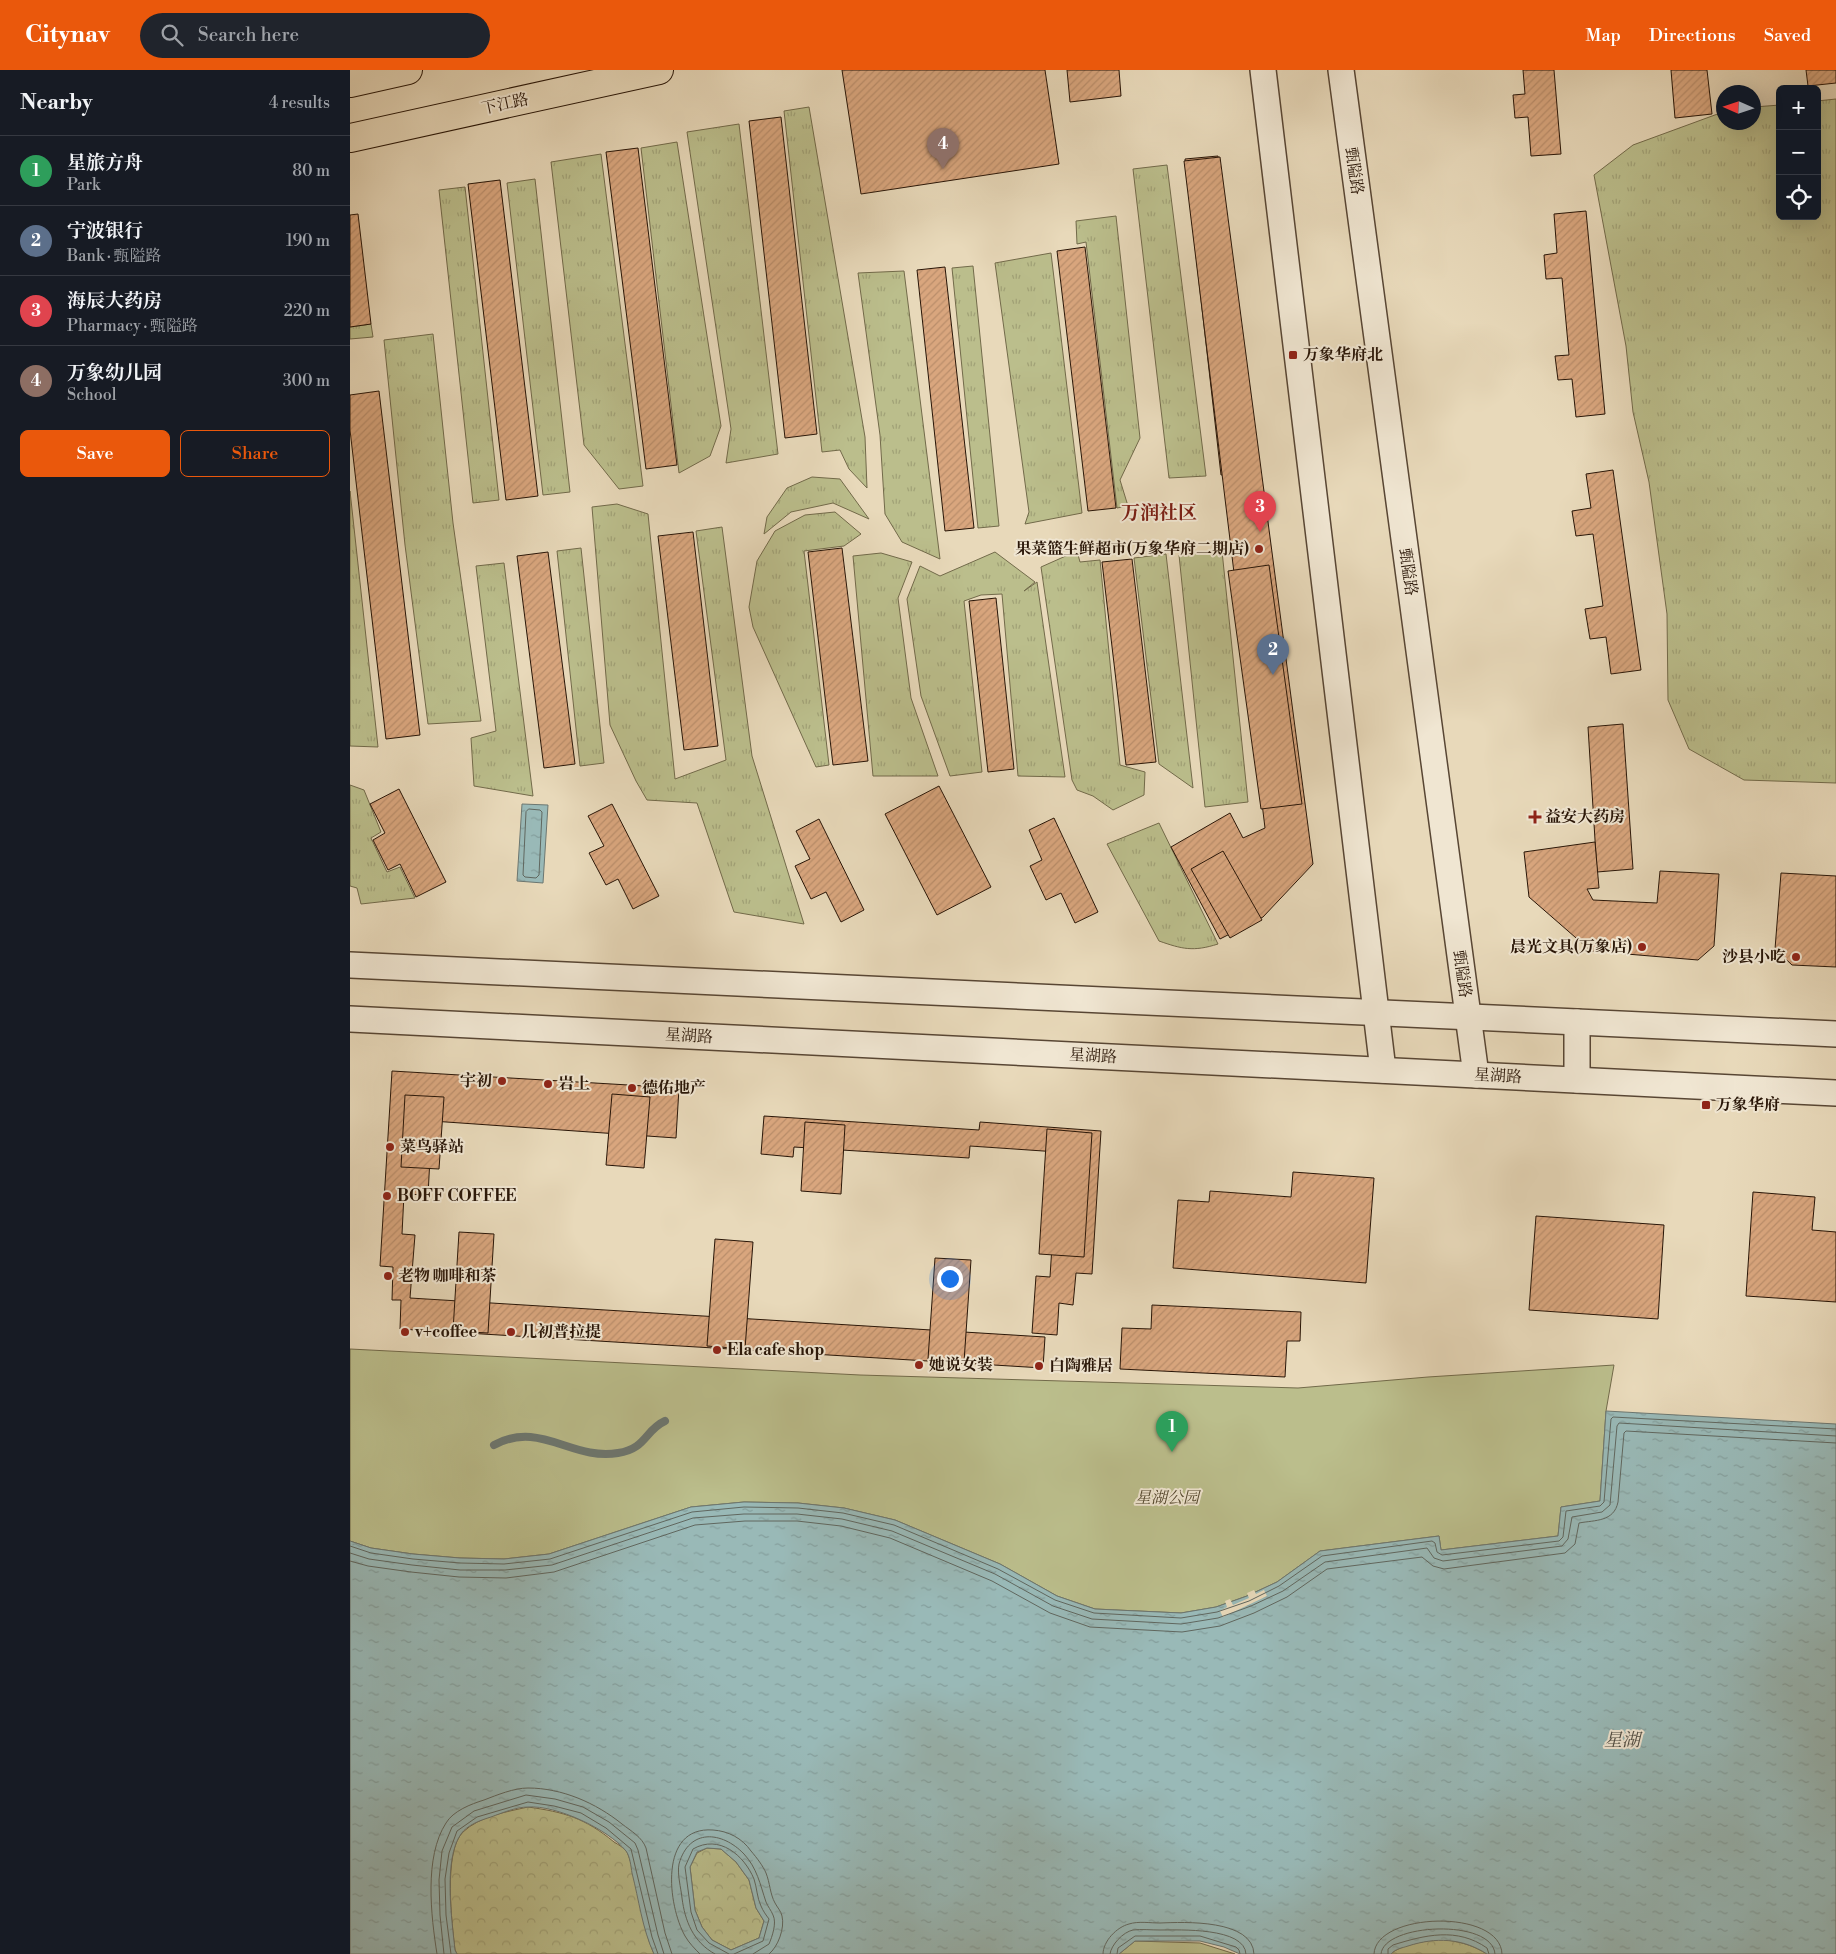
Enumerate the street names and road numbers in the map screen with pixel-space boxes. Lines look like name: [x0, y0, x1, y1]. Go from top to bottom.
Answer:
street label: 下江路: [479, 89, 531, 119]
street label: 甄隘路: [1341, 146, 1367, 196]
street label: 甄隘路: [1395, 547, 1421, 597]
street label: 甄隘路: [1449, 949, 1475, 999]
street label: 星湖路: [665, 1025, 713, 1047]
street label: 星湖路: [1069, 1045, 1117, 1067]
street label: 星湖路: [1474, 1065, 1522, 1087]

